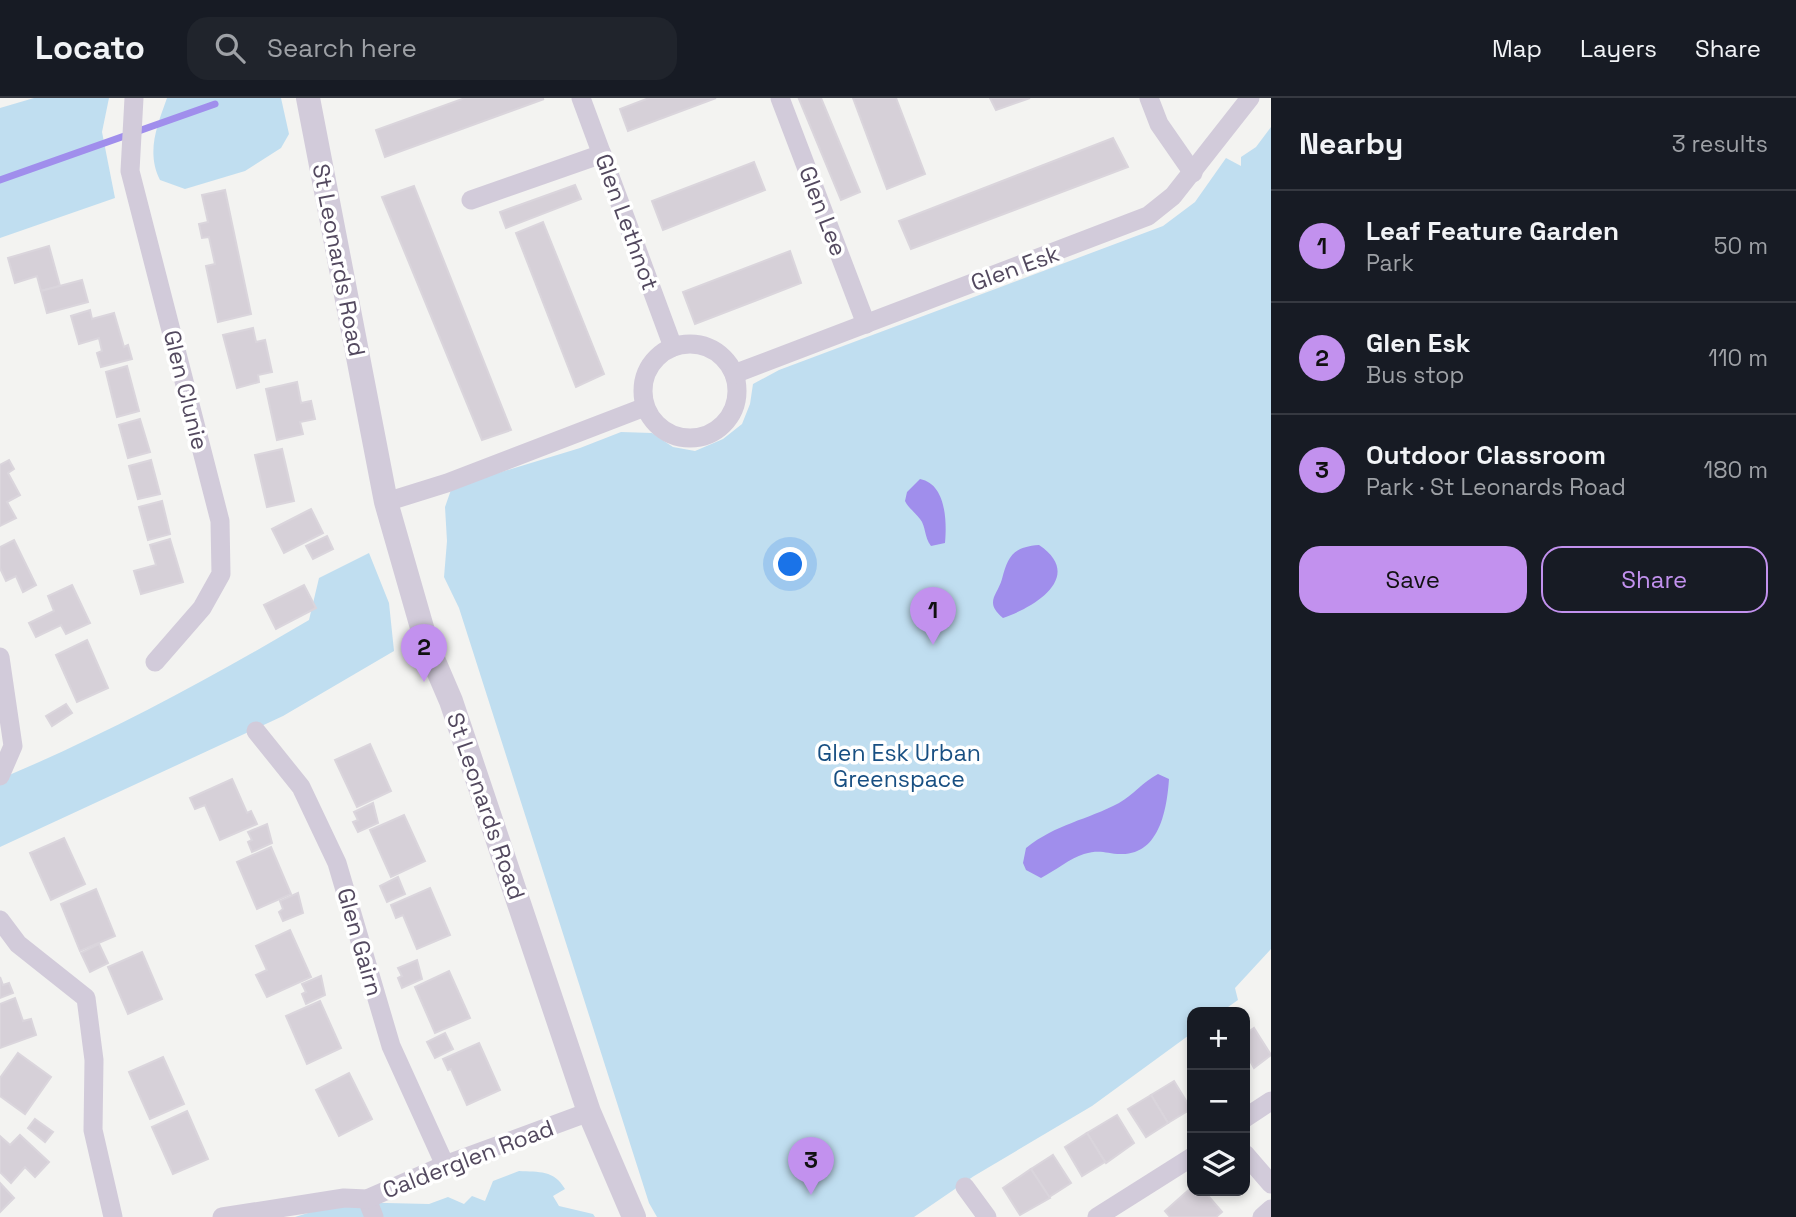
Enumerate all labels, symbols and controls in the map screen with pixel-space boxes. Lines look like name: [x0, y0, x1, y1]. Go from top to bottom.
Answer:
search box: [187, 17, 677, 80]
text: Locato: [35, 27, 145, 69]
icon: search: [211, 29, 249, 67]
text: Search here: [267, 31, 417, 65]
text: Map: [1492, 33, 1542, 64]
text: Layers: [1580, 33, 1657, 64]
text: Share: [1695, 33, 1761, 64]
text: Nearby: [1299, 124, 1403, 163]
text: 3 results: [1672, 129, 1768, 159]
street label: Glen Lethnot: [588, 150, 666, 294]
street label: St Leonards Road: [306, 161, 372, 359]
street label: Glen Lee: [792, 162, 854, 260]
text: Leaf Feature Garden: [1366, 214, 1619, 248]
text: 1: [1317, 231, 1327, 261]
text: 50 m: [1714, 231, 1768, 261]
street label: Glen Esk: [967, 238, 1063, 298]
text: Park: [1366, 248, 1414, 278]
text: Glen Esk: [1366, 326, 1470, 360]
street label: Glen Clunie: [157, 327, 215, 453]
text: 2: [1315, 343, 1329, 373]
text: 110 m: [1708, 343, 1768, 373]
text: Bus stop: [1366, 360, 1464, 390]
text: Outdoor Classroom: [1366, 438, 1606, 472]
text: 3: [1315, 455, 1329, 485]
text: 180 m: [1704, 455, 1768, 485]
text: Park · St Leonards Road: [1366, 472, 1626, 502]
button: Save: [1299, 546, 1527, 613]
button: Share: [1541, 546, 1768, 613]
your location: [773, 547, 807, 581]
pin: 1: [910, 587, 956, 645]
pin: 2: [401, 624, 447, 682]
street label: St Leonards Road: [440, 709, 532, 903]
park label: Glen Esk Urban Greenspace: [817, 738, 981, 794]
street label: Glen Gairn: [330, 884, 390, 1000]
map controls: [1187, 1007, 1250, 1196]
button: +: [1187, 1007, 1250, 1070]
button: −: [1187, 1070, 1250, 1133]
street label: Calderglen Road: [378, 1113, 558, 1205]
button: layers: [1187, 1133, 1250, 1196]
pin: 3: [788, 1137, 834, 1195]

